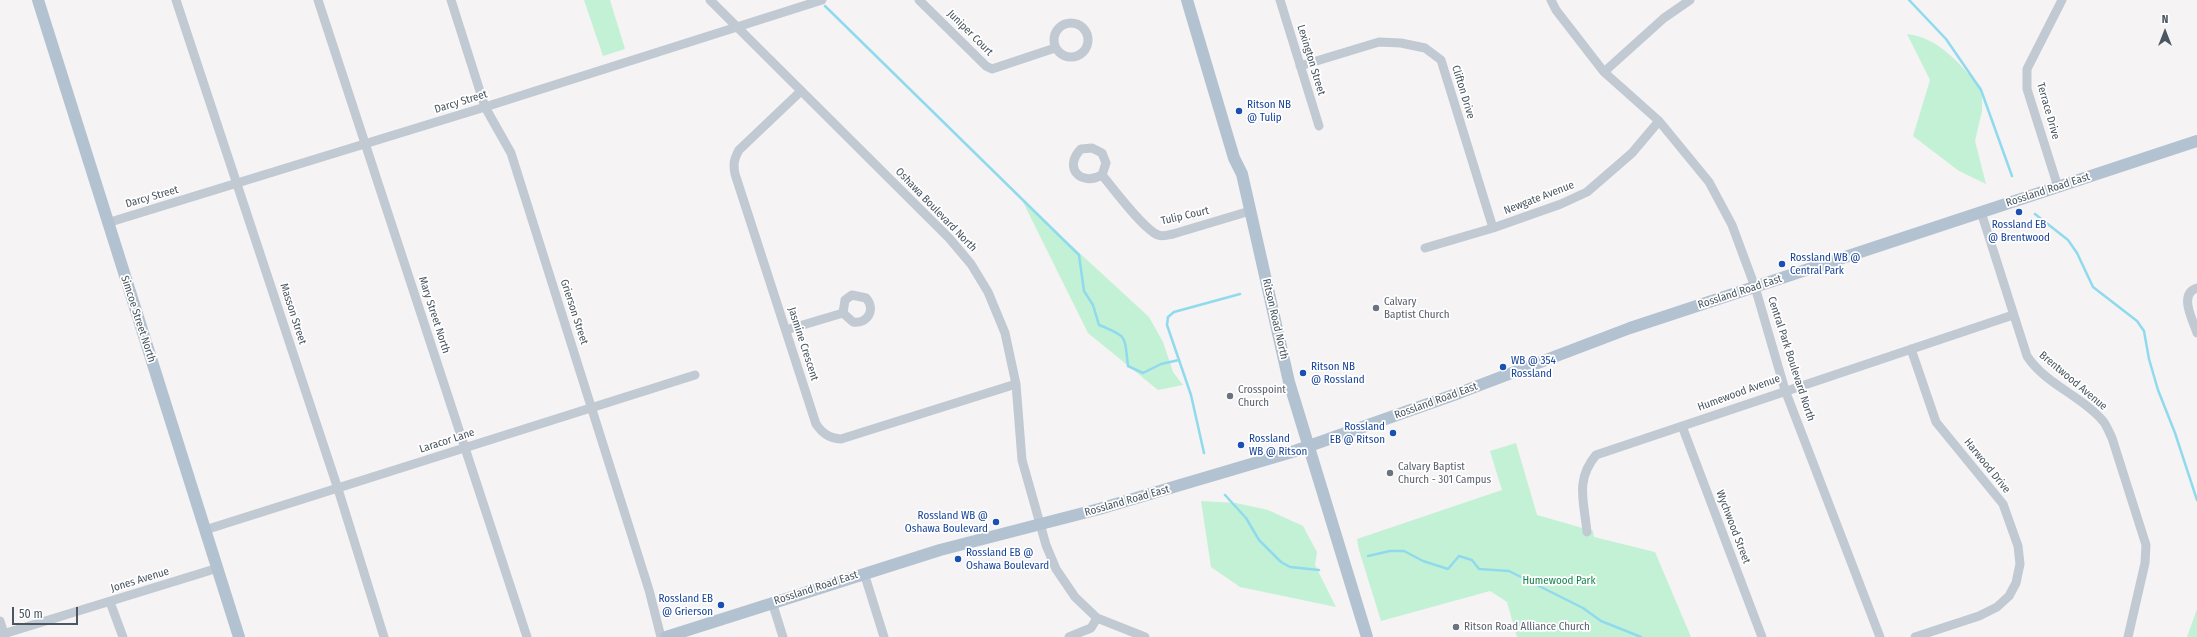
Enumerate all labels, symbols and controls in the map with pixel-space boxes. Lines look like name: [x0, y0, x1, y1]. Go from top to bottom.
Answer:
street label: Juniper Court: [944, 7, 996, 59]
north arrow: [2145, 12, 2185, 52]
text: N: [2162, 13, 2168, 26]
street label: Lexington Street: [1294, 23, 1328, 97]
street label: Clifton Drive: [1449, 64, 1477, 120]
street label: Terrace Drive: [2034, 81, 2062, 141]
street label: Darcy Street: [433, 88, 489, 116]
place label: Ritson NB @ Tulip: [1247, 98, 1291, 124]
marker: Ritson NB @ Tulip: [1234, 106, 1244, 116]
street label: Oshawa Boulevard North: [893, 165, 979, 255]
street label: Rossland Road East: [2004, 170, 2092, 210]
street label: Newgate Avenue: [1502, 179, 1576, 217]
street label: Darcy Street: [124, 183, 180, 211]
street label: Tulip Court: [1160, 204, 1210, 228]
marker: Rossland EB @ Brentwood: [2014, 207, 2024, 217]
place label: Rossland EB @ Brentwood: [1988, 218, 2050, 244]
place label: Rossland WB @ Central Park: [1790, 251, 1860, 277]
marker: Rossland WB @ Central Park: [1777, 259, 1787, 269]
street label: Rossland Road East: [1696, 272, 1784, 312]
street label: Simcoe Street North: [118, 274, 158, 364]
street label: Mary Street North: [415, 275, 453, 355]
street label: Ritson Road North: [1259, 277, 1291, 361]
street label: Grierson Street: [557, 278, 591, 346]
street label: Masson Street: [277, 282, 309, 346]
place label: Calvary Baptist Church: [1384, 295, 1450, 321]
street label: Central Park Boulevard North: [1765, 295, 1817, 423]
marker: Calvary Baptist Church: [1371, 303, 1381, 313]
street label: Jasmine Crescent: [785, 306, 821, 382]
street label: Brentwood Avenue: [2036, 349, 2110, 413]
place label: WB @ 354 Rossland: [1511, 354, 1556, 380]
place label: Ritson NB @ Rossland: [1311, 360, 1365, 386]
marker: WB @ 354 Rossland: [1498, 362, 1508, 372]
marker: Ritson NB @ Rossland: [1298, 368, 1308, 378]
street label: Humewood Avenue: [1696, 372, 1782, 414]
street label: Rossland Road East: [1393, 380, 1479, 422]
place label: Crosspoint Church: [1238, 383, 1286, 409]
marker: Crosspoint Church: [1225, 391, 1235, 401]
place label: Rossland EB @ Ritson: [1330, 420, 1385, 446]
street label: Laracor Lane: [418, 426, 476, 456]
marker: Rossland EB @ Ritson: [1388, 428, 1398, 438]
place label: Rossland WB @ Ritson: [1249, 432, 1307, 458]
street label: Harwood Drive: [1961, 436, 2013, 496]
marker: Rossland WB @ Ritson: [1236, 440, 1246, 450]
place label: Calvary Baptist Church - 301 Campus: [1398, 460, 1491, 486]
marker: Calvary Baptist Church - 301 Campus: [1385, 468, 1395, 478]
street label: Rossland Road East: [1083, 483, 1171, 519]
street label: Wychwood Street: [1713, 488, 1753, 566]
place label: Rossland WB @ Oshawa Boulevard: [905, 509, 988, 535]
marker: Rossland WB @ Oshawa Boulevard: [991, 517, 1001, 527]
place label: Rossland EB @ Oshawa Boulevard: [966, 546, 1049, 572]
marker: Rossland EB @ Oshawa Boulevard: [953, 554, 963, 564]
street label: Jones Avenue: [109, 565, 171, 595]
street label: Rossland Road East: [772, 568, 860, 608]
park label: Humewood Park: [1522, 574, 1596, 588]
place label: Rossland EB @ Grierson: [658, 592, 713, 618]
scale bar: [14, 599, 80, 625]
marker: Rossland EB @ Grierson: [716, 600, 726, 610]
text: 50 m: [19, 607, 43, 621]
place label: Ritson Road Alliance Church: [1464, 620, 1590, 634]
marker: Ritson Road Alliance Church: [1451, 622, 1461, 632]

